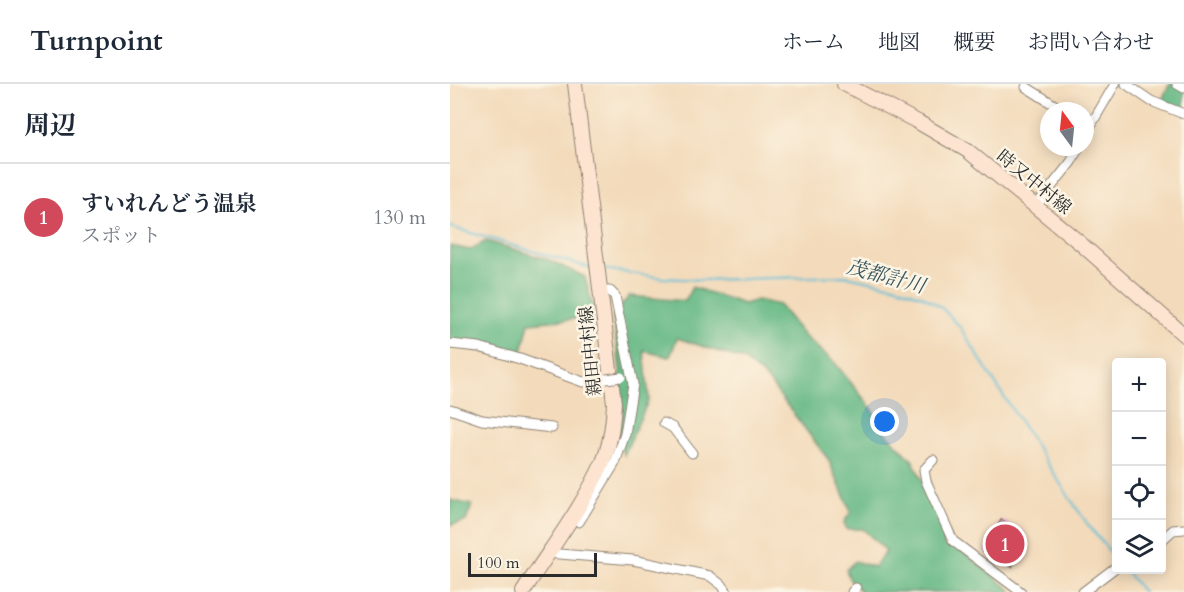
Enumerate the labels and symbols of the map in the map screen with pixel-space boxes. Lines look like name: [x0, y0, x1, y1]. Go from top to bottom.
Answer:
north arrow: [1040, 102, 1094, 156]
street label: 時又中村線: [991, 144, 1077, 220]
water label: 茂都計川: [844, 253, 930, 300]
street label: 親田中村線: [573, 305, 608, 397]
your location: [870, 407, 899, 436]
pin: 1: [986, 522, 1024, 566]
scale bar: [468, 550, 597, 578]

